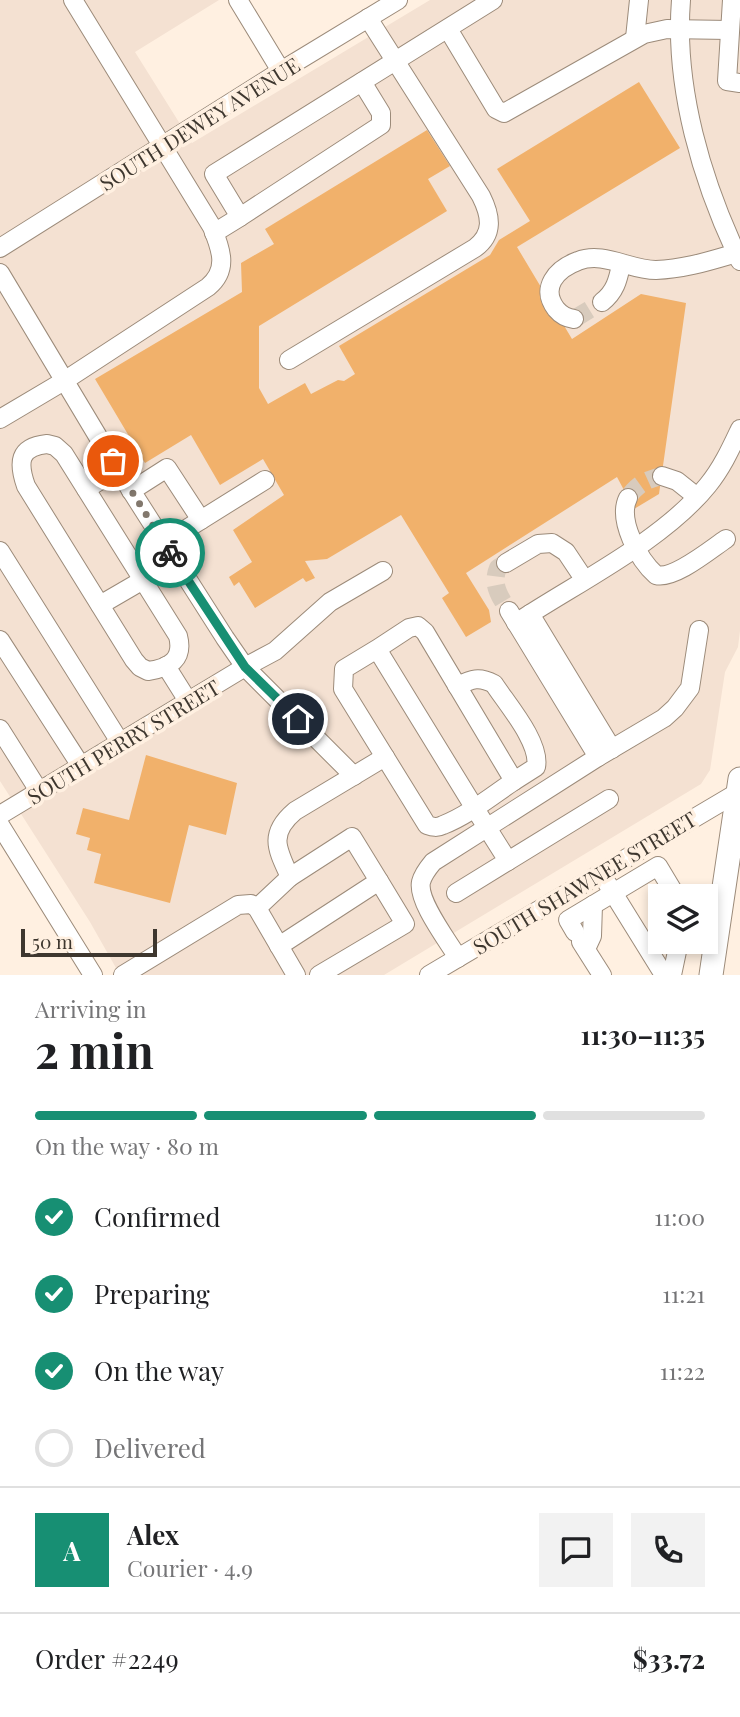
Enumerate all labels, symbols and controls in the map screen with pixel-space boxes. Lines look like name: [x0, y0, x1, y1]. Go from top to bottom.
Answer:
street label: SOUTH DEWEY AVENUE: [94, 50, 304, 196]
pin: [83, 431, 143, 491]
icon: bag: [94, 442, 132, 480]
courier: [135, 518, 205, 588]
icon: bike: [151, 534, 189, 572]
street label: SOUTH PERRY STREET: [21, 672, 225, 810]
pin: [268, 689, 328, 749]
icon: home: [279, 700, 317, 738]
street label: SOUTH SHAWNEE STREET: [467, 804, 701, 960]
map controls: [648, 884, 718, 954]
button: layers: [648, 884, 718, 954]
scale bar: [21, 926, 158, 958]
text: 50 m: [32, 928, 73, 954]
text: Arriving in: [35, 993, 147, 1024]
text: 11:30–11:35: [581, 1017, 705, 1052]
text: 2 min: [35, 1019, 154, 1081]
text: On the way · 80 m: [35, 1130, 219, 1161]
icon: check: [35, 1198, 73, 1236]
text: Confirmed: [94, 1199, 221, 1234]
text: 11:00: [654, 1201, 705, 1232]
icon: check: [35, 1275, 73, 1313]
text: Preparing: [94, 1276, 210, 1311]
text: 11:21: [662, 1278, 705, 1309]
icon: check: [35, 1352, 73, 1390]
text: On the way: [94, 1353, 224, 1388]
text: 11:22: [660, 1355, 705, 1386]
text: Delivered: [94, 1430, 206, 1465]
button: chat: [539, 1513, 613, 1587]
button: phone: [631, 1513, 705, 1587]
text: Alex: [127, 1517, 179, 1552]
text: A: [63, 1533, 81, 1568]
text: Courier · 4.9: [127, 1552, 253, 1583]
text: Order #2249: [35, 1641, 179, 1676]
text: $33.72: [633, 1641, 705, 1676]

